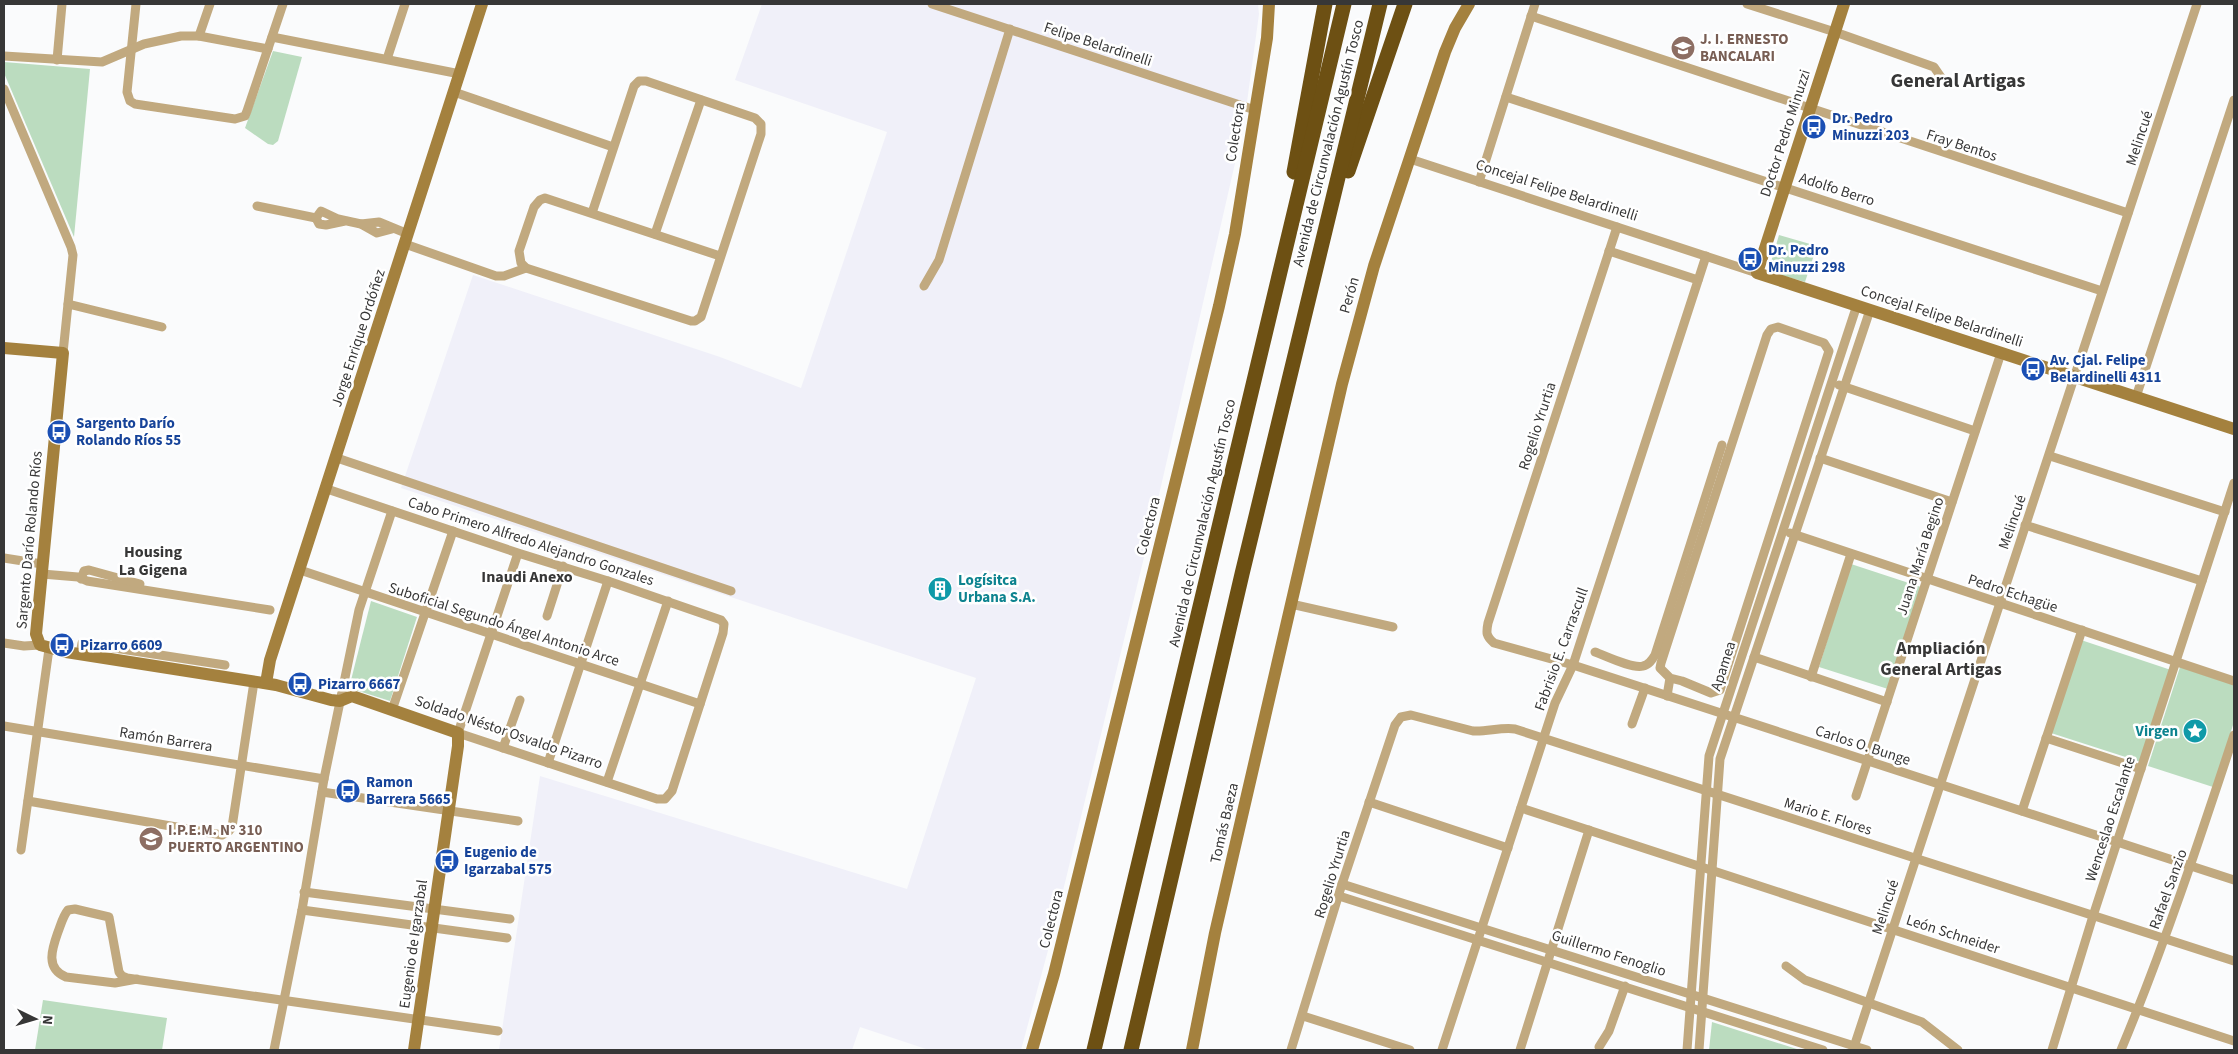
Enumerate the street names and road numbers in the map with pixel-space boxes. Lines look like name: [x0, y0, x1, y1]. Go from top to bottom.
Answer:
street label: Felipe Belardinelli: [1041, 17, 1155, 72]
street label: Avenida de Circunvalación Agustín Tosco: [1288, 17, 1369, 269]
street label: Doctor Pedro Minuzzi: [1755, 67, 1816, 200]
street label: Colectora: [1220, 101, 1251, 163]
street label: Melincué: [2121, 108, 2158, 168]
street label: Fray Bentos: [1924, 124, 2000, 167]
street label: Concejal Felipe Belardinelli: [1473, 154, 1641, 227]
street label: Adolfo Berro: [1796, 167, 1877, 212]
street label: Jorge Enrique Ordóñez: [326, 267, 391, 410]
street label: Perón: [1334, 274, 1365, 316]
street label: Concejal Felipe Belardinelli: [1858, 280, 2026, 353]
street label: Rogelio Yrurtia: [1513, 379, 1562, 473]
street label: Avenida de Circunvalación Agustín Tosco: [1164, 397, 1241, 649]
street label: Sargento Darío Rolando Ríos: [11, 450, 48, 630]
street label: Cabo Primero Alfredo Alejandro Gonzales: [405, 492, 657, 591]
street label: Melincué: [1993, 492, 2032, 552]
street label: Colectora: [1131, 494, 1166, 558]
street label: Juana María Begino: [1891, 494, 1950, 618]
street label: Pedro Echagüe: [1965, 569, 2061, 618]
street label: Suboficial Segundo Ángel Antonio Arce: [386, 577, 622, 672]
street label: Fabrisio E. Carrascull: [1529, 584, 1594, 714]
street label: Apamea: [1706, 639, 1741, 694]
street label: Soldado Néstor Osvaldo Pizarro: [412, 690, 606, 775]
street label: Carlos O. Bunge: [1812, 720, 1913, 771]
street label: Ramón Barrera: [118, 722, 214, 757]
street label: Wenceslao Escalante: [2080, 754, 2141, 884]
street label: Tomás Baeza: [1205, 781, 1244, 865]
street label: Mario E. Flores: [1781, 792, 1874, 841]
street label: Rogelio Yrurtia: [1309, 827, 1356, 921]
street label: Rafael Sanzio: [2144, 846, 2193, 932]
street label: Melincué: [1867, 877, 1904, 937]
street label: Eugenio de Igarzabal: [394, 878, 433, 1010]
street label: Colectora: [1034, 887, 1069, 951]
street label: León Schneider: [1903, 909, 2003, 960]
street label: Guillermo Fenoglio: [1549, 925, 1669, 982]

